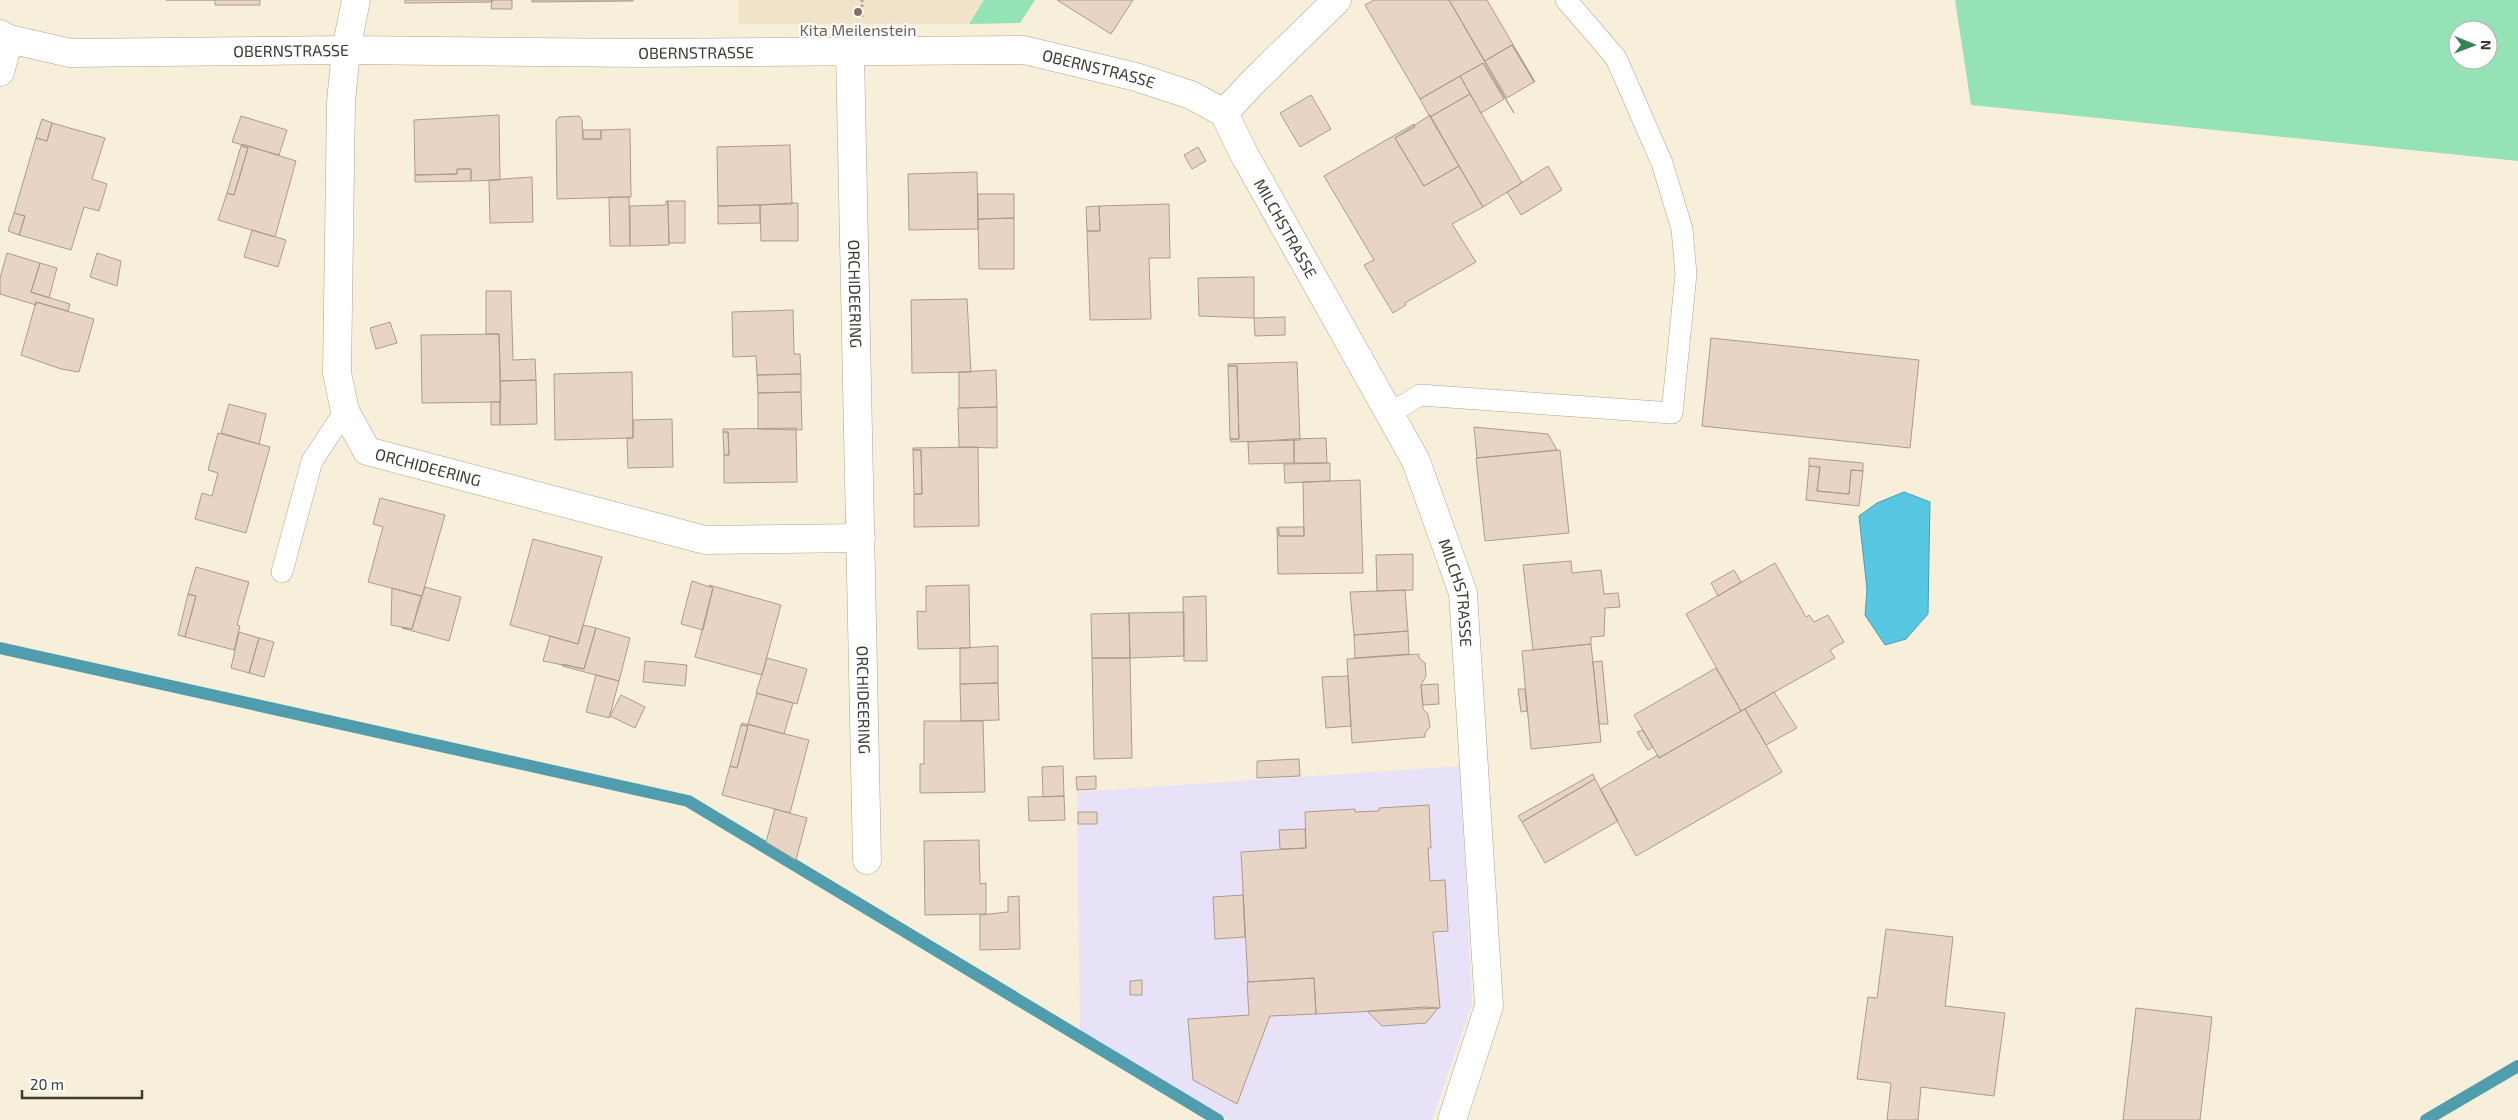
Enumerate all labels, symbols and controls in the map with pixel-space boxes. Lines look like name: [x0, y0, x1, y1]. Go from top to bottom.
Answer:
marker: Kita Meilenstein: [852, 6, 864, 18]
place label: Kita Meilenstein: [799, 20, 917, 39]
north arrow: [2448, 20, 2498, 70]
street label: OBERNSTRASSE: [233, 40, 349, 60]
text: N: [2478, 40, 2495, 50]
street label: OBERNSTRASSE: [638, 42, 754, 62]
street label: OBERNSTRASSE: [1041, 45, 1158, 92]
street label: MILCHSTRASSE: [1251, 175, 1322, 281]
street label: ORCHIDEERING: [845, 239, 866, 348]
street label: ORCHIDEERING: [373, 444, 483, 490]
street label: MILCHSTRASSE: [1435, 536, 1476, 647]
street label: ORCHIDEERING: [853, 645, 875, 754]
scale bar: [22, 1068, 142, 1100]
text: 20 m: [30, 1075, 64, 1093]

